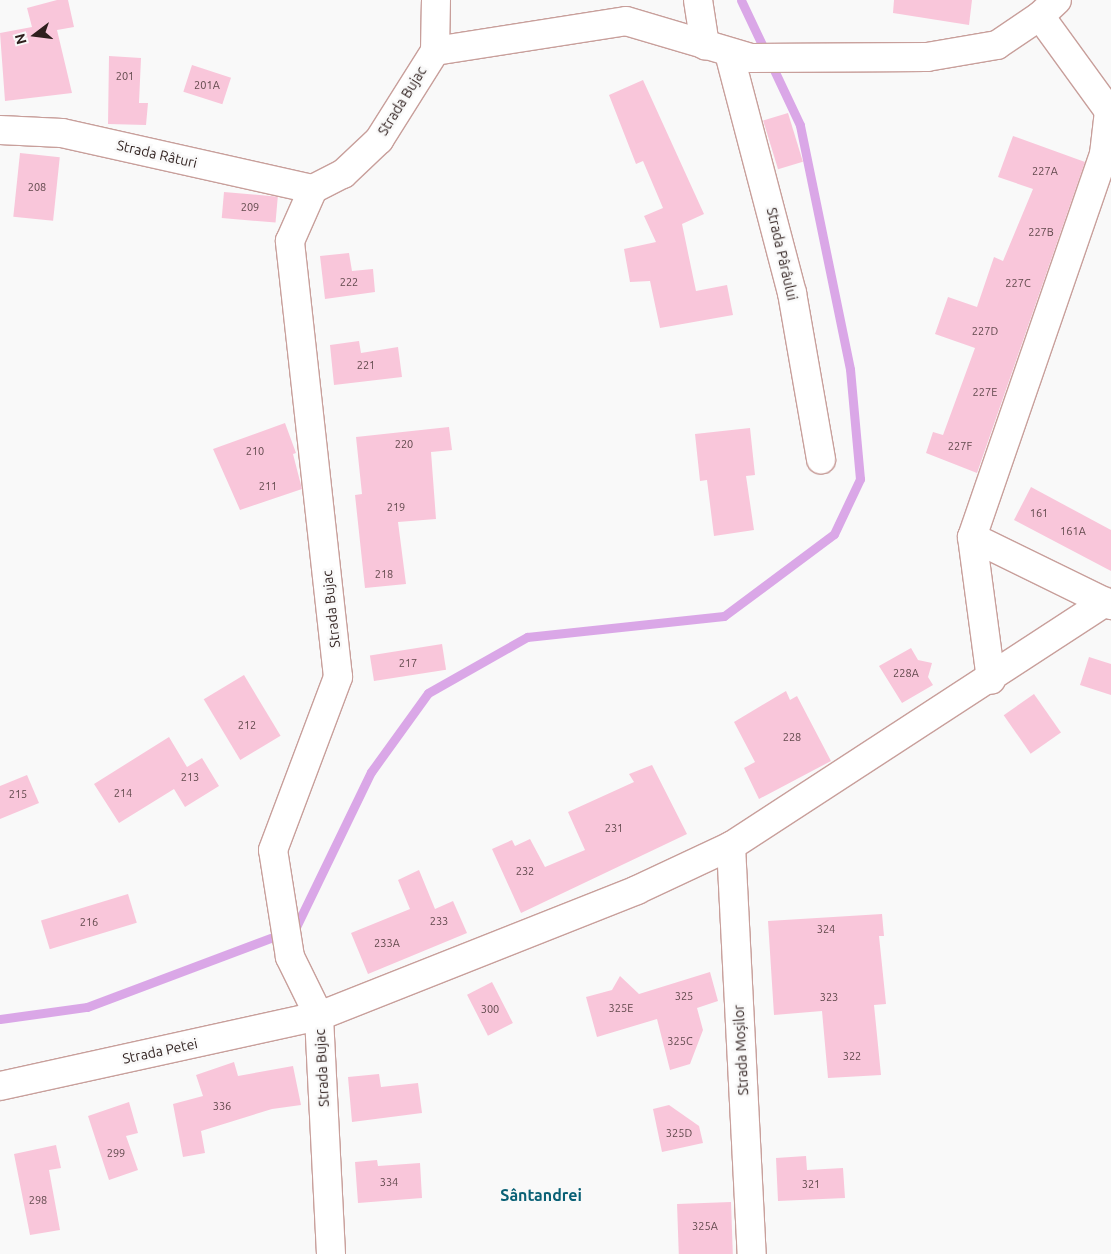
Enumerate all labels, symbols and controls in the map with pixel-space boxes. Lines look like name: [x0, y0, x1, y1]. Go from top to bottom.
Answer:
north arrow: [10, 10, 60, 60]
text: N: [11, 32, 30, 46]
street label: Strada Bujac: [374, 64, 430, 138]
house number: 201: [116, 69, 134, 83]
house number: 201A: [194, 78, 220, 92]
street label: Strada Râturi: [115, 137, 199, 171]
house number: 227A: [1032, 164, 1058, 178]
house number: 208: [28, 180, 46, 194]
house number: 209: [241, 200, 259, 214]
street label: Strada Pârâului: [763, 206, 801, 302]
house number: 227B: [1028, 225, 1054, 239]
house number: 222: [340, 275, 358, 289]
house number: 227C: [1005, 276, 1031, 290]
house number: 227D: [972, 324, 998, 338]
house number: 221: [357, 358, 375, 372]
house number: 227E: [973, 385, 997, 399]
house number: 220: [395, 437, 413, 451]
house number: 227F: [948, 439, 972, 453]
house number: 210: [246, 444, 264, 458]
house number: 211: [259, 479, 277, 493]
house number: 219: [387, 500, 405, 514]
house number: 161: [1030, 506, 1048, 520]
house number: 161A: [1060, 524, 1086, 538]
house number: 218: [375, 567, 393, 581]
street label: Strada Bujac: [319, 569, 343, 649]
house number: 217: [399, 656, 417, 670]
house number: 228A: [893, 666, 919, 680]
house number: 212: [238, 718, 256, 732]
house number: 228: [783, 730, 801, 744]
house number: 213: [181, 770, 199, 784]
house number: 214: [114, 786, 132, 800]
house number: 215: [9, 787, 27, 801]
house number: 231: [605, 821, 623, 835]
house number: 232: [516, 864, 534, 878]
house number: 233: [430, 914, 448, 928]
house number: 216: [80, 915, 98, 929]
house number: 324: [817, 922, 835, 936]
house number: 233A: [374, 936, 400, 950]
house number: 325: [675, 989, 693, 1003]
house number: 323: [820, 990, 838, 1004]
house number: 325E: [609, 1001, 633, 1015]
house number: 300: [481, 1002, 499, 1016]
street label: Strada Moșilor: [730, 1004, 752, 1096]
street label: Strada Bujac: [312, 1029, 332, 1107]
house number: 325C: [667, 1034, 693, 1048]
street label: Strada Petei: [121, 1035, 199, 1067]
house number: 322: [843, 1049, 861, 1063]
house number: 336: [213, 1099, 231, 1113]
house number: 325D: [666, 1126, 692, 1140]
house number: 299: [107, 1146, 125, 1160]
house number: 334: [380, 1175, 398, 1189]
house number: 321: [802, 1177, 820, 1191]
district label: Sântandrei: [500, 1185, 582, 1205]
house number: 298: [29, 1193, 47, 1207]
house number: 325A: [692, 1219, 718, 1233]

